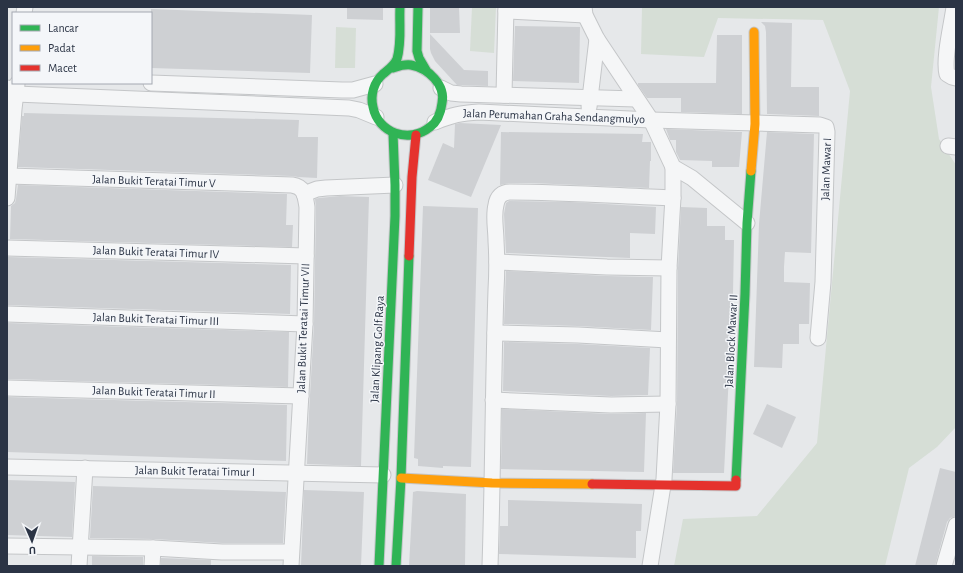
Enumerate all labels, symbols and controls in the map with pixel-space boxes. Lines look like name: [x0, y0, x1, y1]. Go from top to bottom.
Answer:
legend: [12, 12, 152, 84]
text: Lancar: [48, 22, 79, 34]
text: Padat: [48, 42, 75, 54]
text: Macet: [48, 62, 77, 74]
street label: Jalan Perumahan Graha Sendangmulyo: [463, 107, 645, 126]
street label: Jalan Mawar I: [819, 137, 833, 201]
street label: Jalan Bukit Teratai Timur V: [92, 173, 216, 189]
street label: Jalan Bukit Teratai Timur IV: [93, 244, 220, 260]
street label: Jalan Bukit Teratai Timur VII: [295, 263, 311, 393]
street label: Jalan Block Mawar II: [723, 294, 739, 388]
street label: Jalan Klipang Golf Raya: [368, 295, 387, 403]
street label: Jalan Bukit Teratai Timur III: [93, 311, 219, 327]
street label: Jalan Bukit Teratai Timur II: [92, 384, 216, 400]
street label: Jalan Bukit Teratai Timur I: [135, 464, 255, 478]
north arrow: [12, 521, 52, 561]
text: U: [29, 545, 36, 556]

